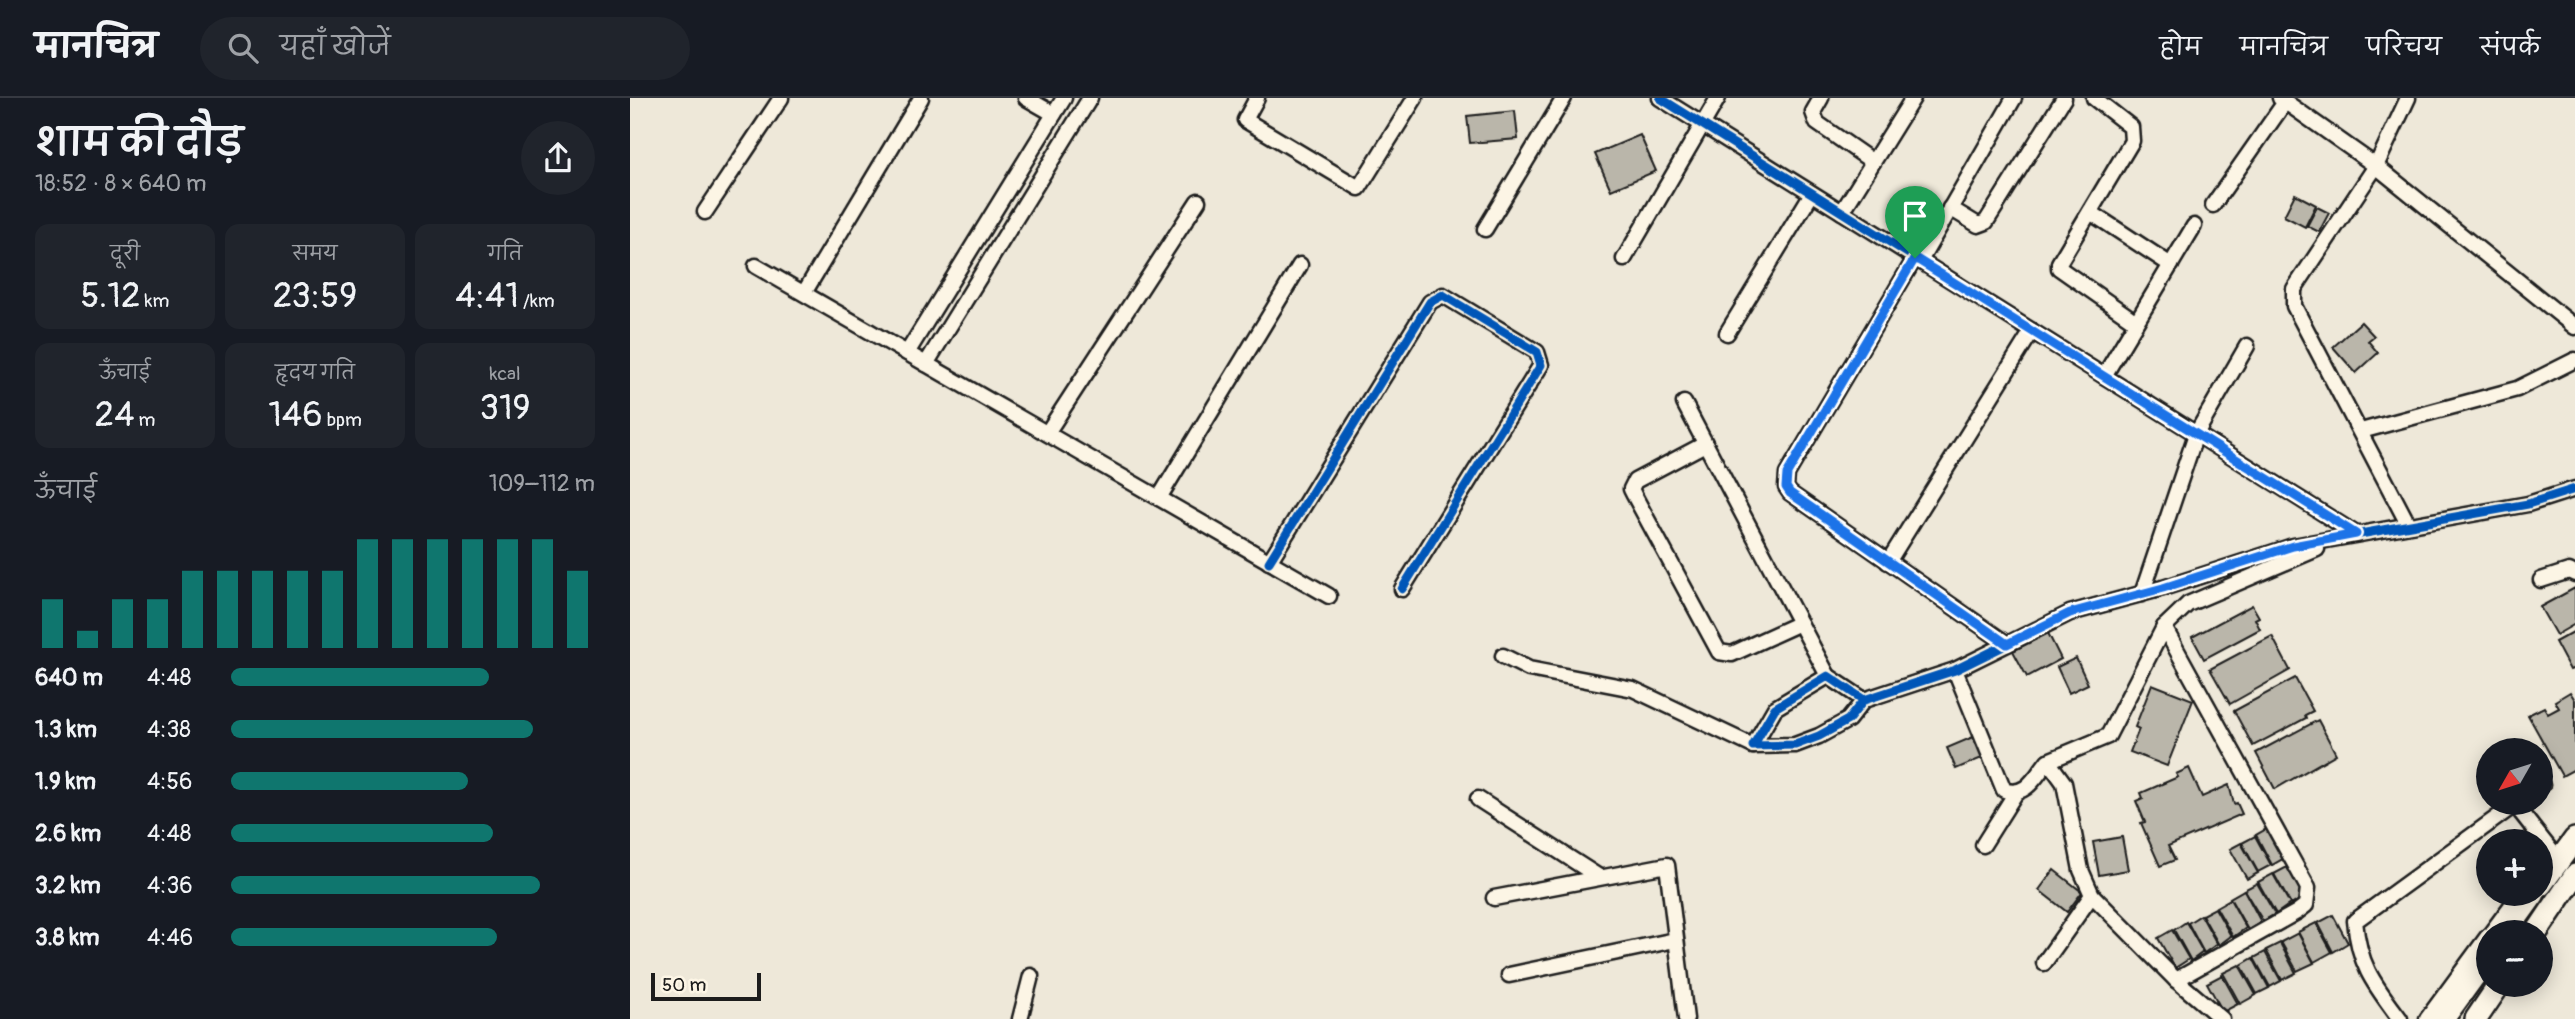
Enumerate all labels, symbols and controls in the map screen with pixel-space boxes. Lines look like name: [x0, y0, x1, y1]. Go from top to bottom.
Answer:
search box: [200, 17, 690, 80]
text: मानचित्र: [35, 26, 158, 67]
icon: search: [224, 29, 262, 67]
text: यहाँ खोजें: [280, 31, 391, 63]
text: होम: [2159, 33, 2202, 62]
text: मानचित्र: [2240, 33, 2328, 62]
text: परिचय: [2366, 33, 2442, 62]
text: संपर्क: [2480, 33, 2540, 62]
text: शाम की दौड़: [35, 119, 243, 167]
button: share: [521, 121, 595, 195]
text: 18:52 · 8 × 640 m: [35, 169, 207, 198]
pin: [1885, 186, 1945, 258]
icon: arrive: [1896, 197, 1934, 235]
text: दूरी: [110, 242, 140, 266]
text: समय: [292, 242, 338, 266]
text: गति: [488, 242, 522, 266]
text: 5.12: [81, 274, 140, 318]
text: 23:59: [273, 274, 357, 318]
text: 4:41: [455, 274, 519, 318]
text: km: [140, 289, 169, 313]
text: /km: [519, 289, 555, 313]
text: ऊँचाई: [100, 361, 150, 385]
text: हृदय गति: [275, 361, 355, 385]
text: kcal: [490, 362, 520, 386]
text: 319: [479, 386, 531, 430]
text: 24: [95, 393, 134, 437]
text: 146: [268, 393, 323, 437]
text: m: [134, 408, 155, 432]
text: bpm: [323, 408, 362, 432]
text: 109–112 m: [489, 469, 595, 498]
text: ऊँचाई: [35, 476, 97, 505]
text: 640 m: [35, 663, 103, 692]
text: 4:48: [147, 663, 191, 692]
text: 1.3 km: [35, 715, 97, 744]
text: 4:38: [147, 715, 191, 744]
north arrow: [2476, 738, 2553, 816]
map controls: [2476, 738, 2553, 997]
text: 1.9 km: [35, 767, 96, 796]
text: 4:56: [147, 767, 192, 796]
text: 2.6 km: [35, 819, 101, 848]
text: 4:48: [147, 819, 191, 848]
button: +: [2476, 829, 2553, 906]
text: 3.2 km: [35, 871, 101, 900]
text: 4:36: [147, 871, 193, 900]
button: −: [2476, 920, 2553, 997]
text: 3.8 km: [35, 923, 99, 952]
text: 4:46: [147, 923, 193, 952]
scale bar: [651, 970, 761, 1002]
text: 50 m: [662, 973, 706, 997]

